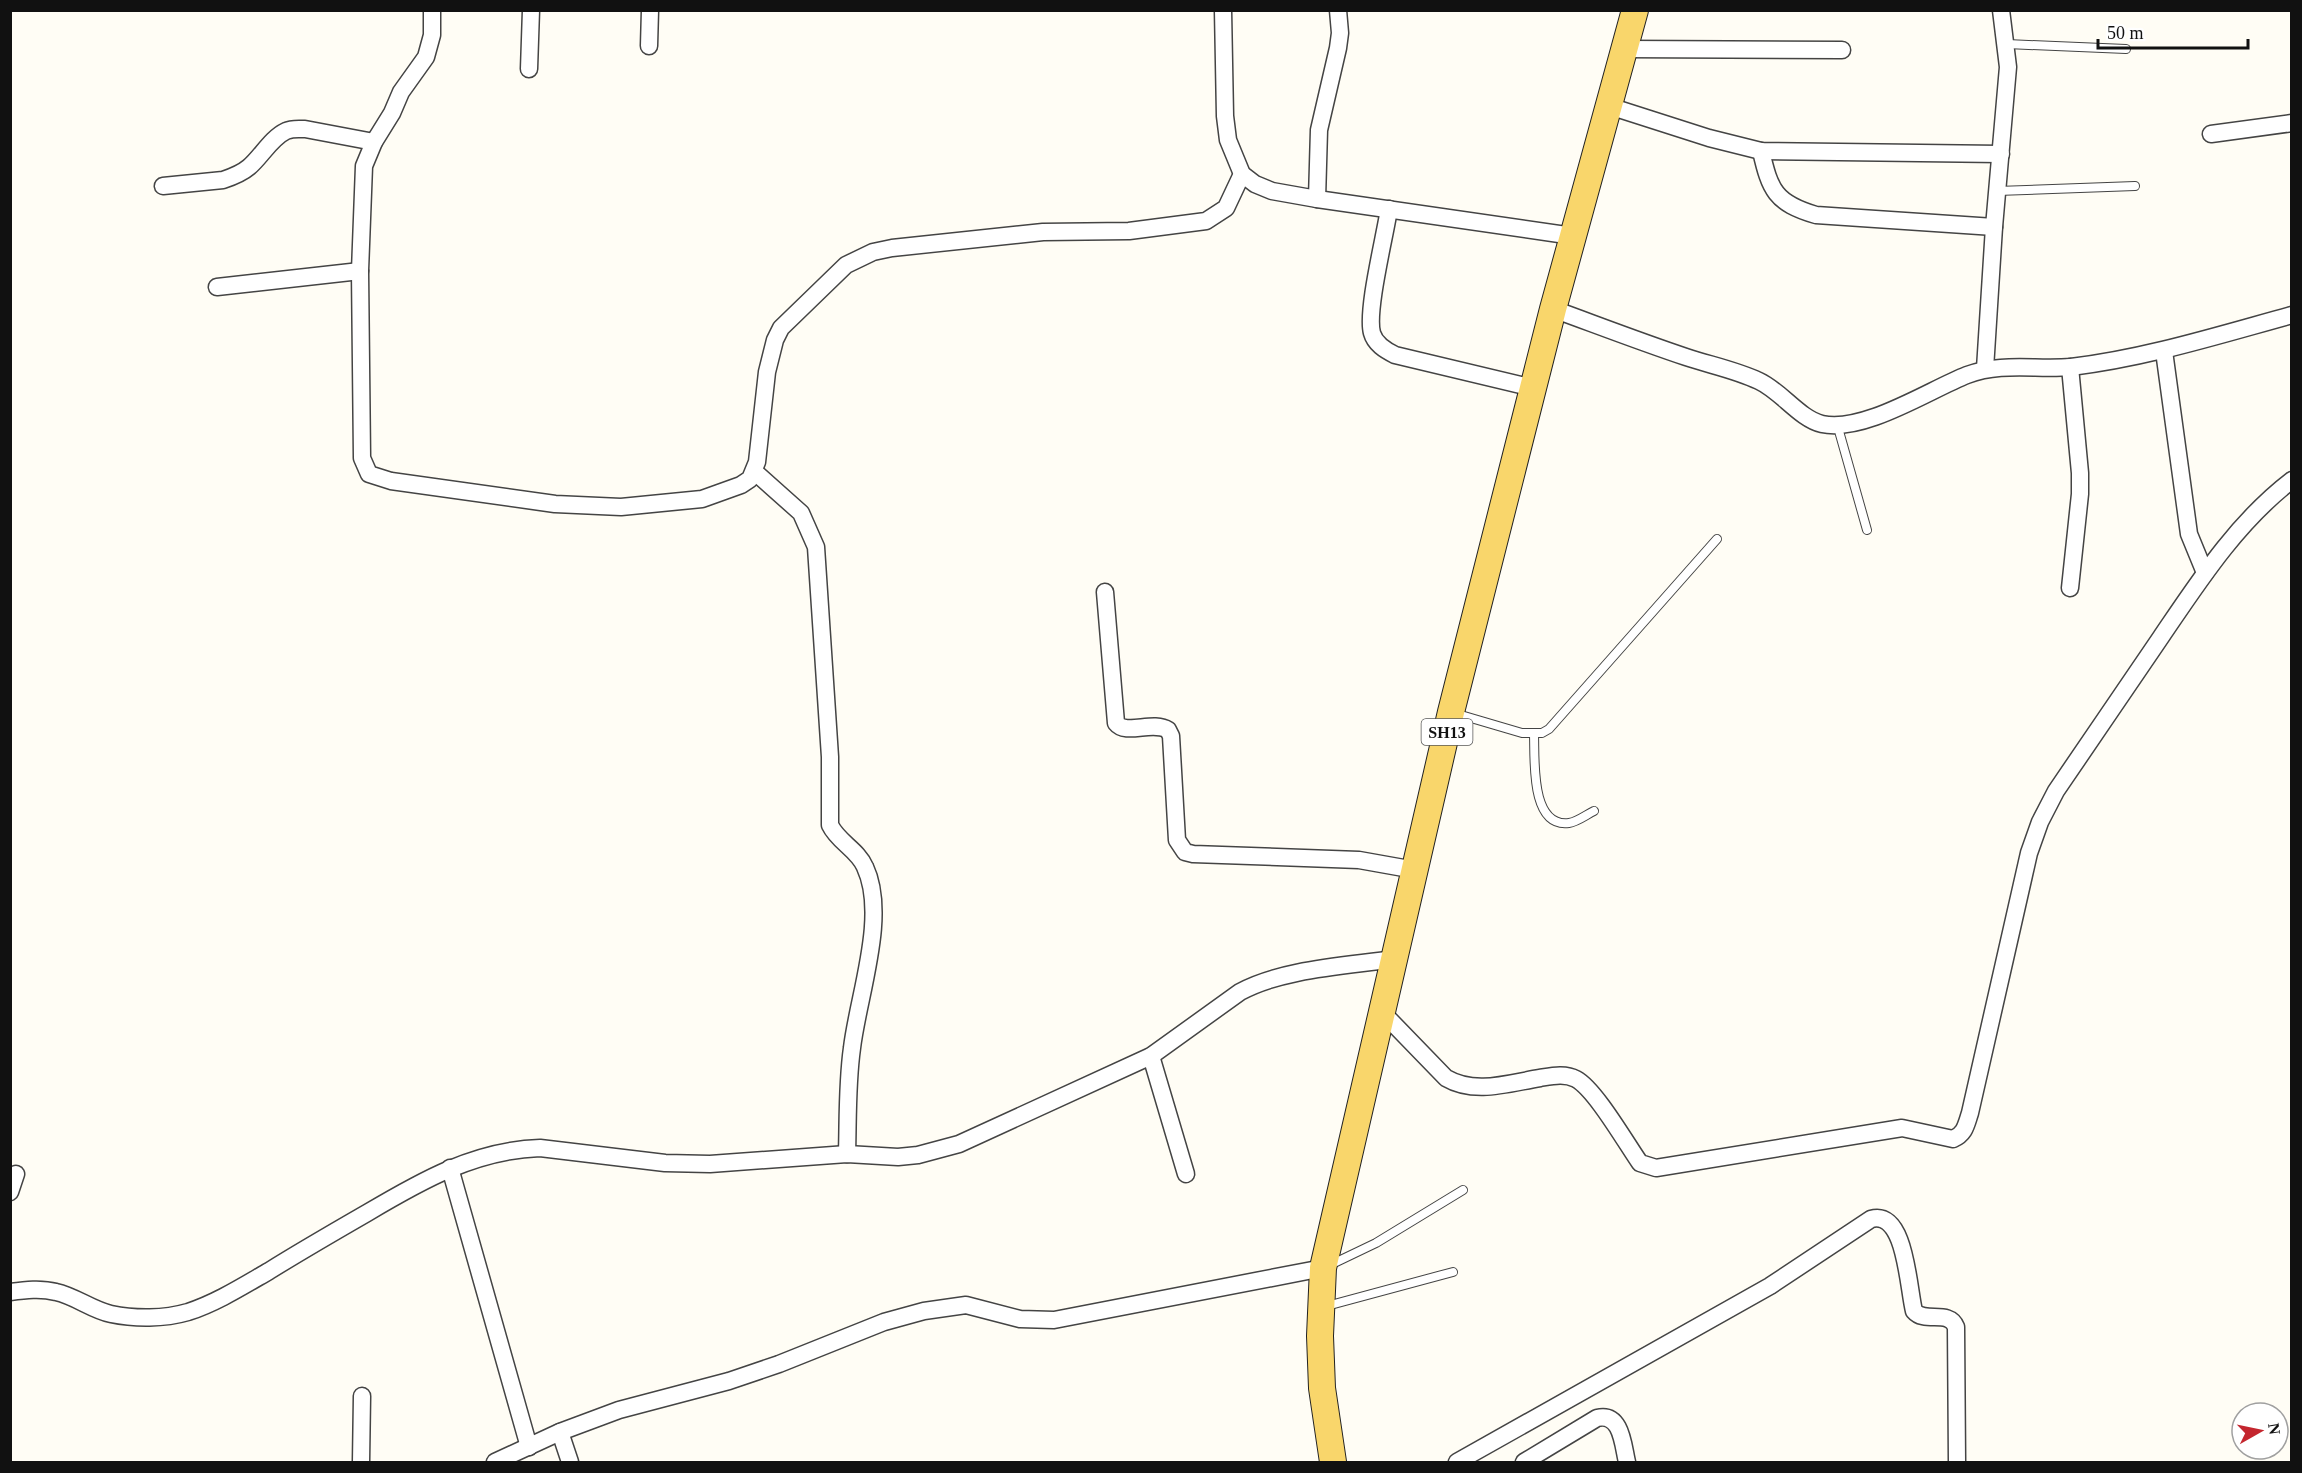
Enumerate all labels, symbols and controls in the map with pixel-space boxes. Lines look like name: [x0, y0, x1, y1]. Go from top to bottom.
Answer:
scale bar: [2098, 12, 2248, 50]
text: 50 m: [2107, 23, 2144, 43]
road number: SH13: [1422, 719, 1472, 745]
north arrow: [2230, 1401, 2290, 1461]
text: N: [2265, 1422, 2284, 1436]

